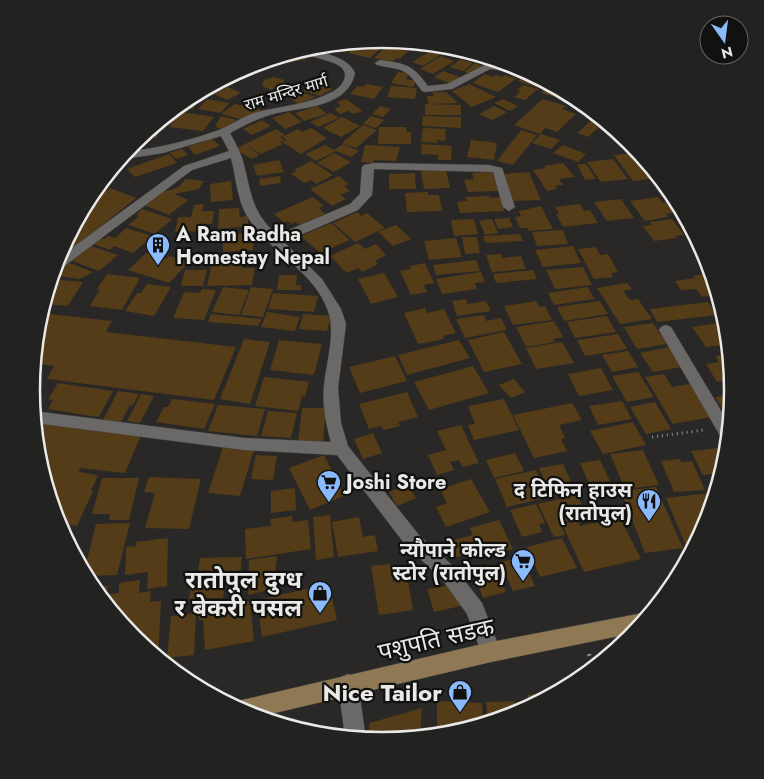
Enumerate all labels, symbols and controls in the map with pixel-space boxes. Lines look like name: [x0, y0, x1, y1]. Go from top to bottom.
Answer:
north arrow: [699, 15, 749, 65]
text: N: [719, 42, 735, 64]
street label: राम मन्दिर मार्ग: [241, 69, 332, 117]
place label: A Ram Radha Homestay Nepal: [175, 220, 330, 272]
building icon: A Ram Radha Homestay Nepal: [145, 232, 171, 266]
place label: Joshi Store: [342, 468, 446, 497]
supermarket icon: Joshi Store: [316, 469, 342, 503]
place label: द टिफिन हाउस (रातोपुल): [514, 476, 633, 528]
restaurant icon: द टिफिन हाउस (रातोपुल): [636, 488, 662, 522]
place label: न्यौपाने कोल्ड स्टोर (रातोपुल): [392, 536, 507, 588]
supermarket icon: न्यौपाने कोल्ड स्टोर (रातोपुल): [510, 548, 536, 582]
place label: रातोपुल दुग्ध र बेकरी पसल: [174, 562, 303, 625]
shop icon: रातोपुल दुग्ध र बेकरी पसल: [307, 580, 333, 614]
street label: पशुपति सडक: [374, 609, 498, 669]
place label: Nice Tailor: [322, 675, 442, 710]
shop icon: Nice Tailor: [447, 679, 473, 713]

